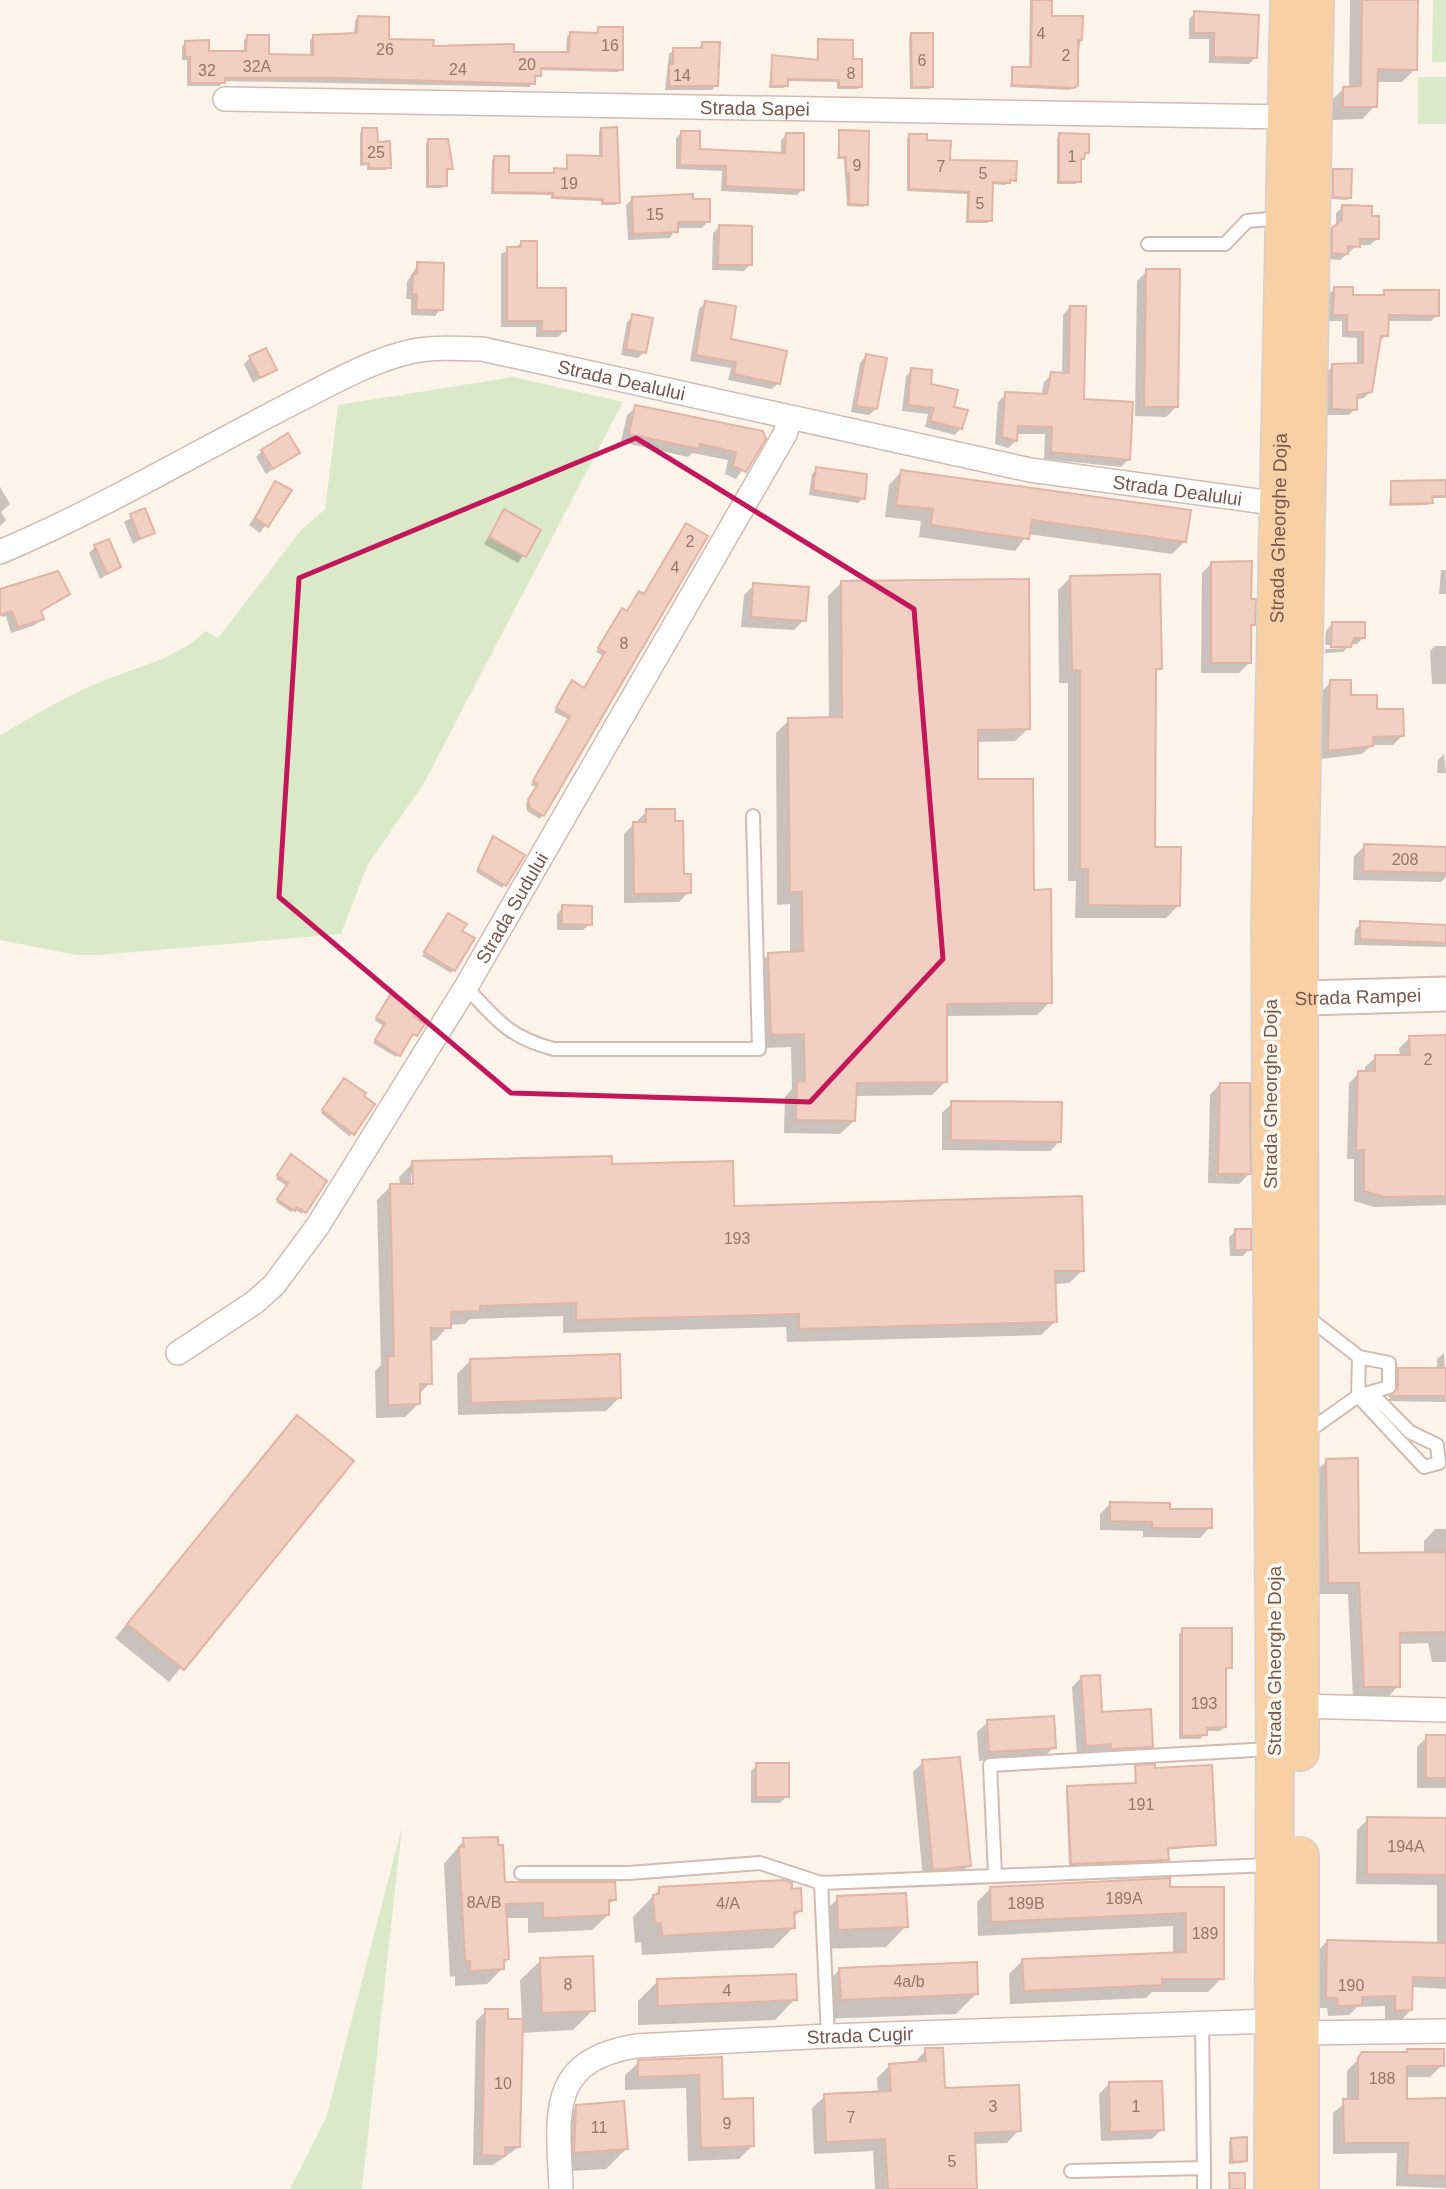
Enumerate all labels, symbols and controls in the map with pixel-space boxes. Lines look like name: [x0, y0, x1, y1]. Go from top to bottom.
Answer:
house number: 4: [1037, 25, 1046, 42]
house number: 16: [601, 37, 619, 54]
house number: 26: [376, 41, 394, 58]
house number: 2: [1062, 47, 1071, 64]
house number: 6: [918, 52, 927, 69]
house number: 20: [518, 56, 536, 73]
house number: 32A: [243, 58, 272, 75]
house number: 24: [449, 61, 467, 78]
house number: 32: [198, 62, 216, 79]
house number: 8: [847, 65, 856, 82]
house number: 14: [673, 67, 691, 84]
street label: Strada Sapei: [700, 97, 810, 120]
house number: 25: [367, 144, 385, 161]
house number: 1: [1068, 148, 1077, 165]
house number: 9: [853, 157, 862, 174]
house number: 7: [937, 158, 946, 175]
house number: 5: [979, 165, 988, 182]
house number: 19: [560, 175, 578, 192]
house number: 5: [976, 195, 985, 212]
house number: 15: [646, 206, 664, 223]
street label: Strada Dealului: [556, 356, 687, 405]
street label: Strada Gheorghe Doja: [1266, 432, 1291, 623]
street label: Strada Dealului: [1111, 471, 1243, 510]
house number: 2: [686, 533, 695, 550]
house number: 4: [671, 559, 680, 576]
house number: 8: [620, 635, 629, 652]
street label: Strada Sudului: [472, 849, 552, 967]
house number: 208: [1392, 851, 1418, 868]
street label: Strada Rampei: [1294, 985, 1422, 1009]
street label: Strada Gheorghe Doja: [1260, 999, 1281, 1189]
house number: 2: [1424, 1051, 1433, 1068]
house number: 193: [724, 1230, 750, 1247]
street label: Strada Gheorghe Doja: [1264, 1566, 1285, 1756]
house number: 193: [1191, 1695, 1217, 1712]
house number: 191: [1128, 1796, 1154, 1813]
house number: 194A: [1387, 1838, 1425, 1855]
house number: 189A: [1105, 1890, 1143, 1907]
house number: 8A/B: [467, 1894, 501, 1911]
house number: 4/A: [716, 1895, 740, 1912]
house number: 189B: [1007, 1895, 1045, 1912]
house number: 189: [1192, 1925, 1218, 1942]
house number: 4a/b: [893, 1973, 925, 1990]
house number: 8: [564, 1976, 573, 1993]
house number: 190: [1338, 1977, 1364, 1994]
house number: 4: [723, 1982, 732, 1999]
street label: Strada Cugir: [806, 2023, 914, 2048]
house number: 188: [1369, 2070, 1395, 2087]
house number: 10: [494, 2075, 512, 2092]
house number: 3: [989, 2098, 998, 2115]
house number: 1: [1132, 2098, 1141, 2115]
house number: 7: [847, 2109, 856, 2126]
house number: 9: [723, 2115, 732, 2132]
house number: 11: [591, 2119, 607, 2136]
house number: 5: [948, 2153, 957, 2170]

